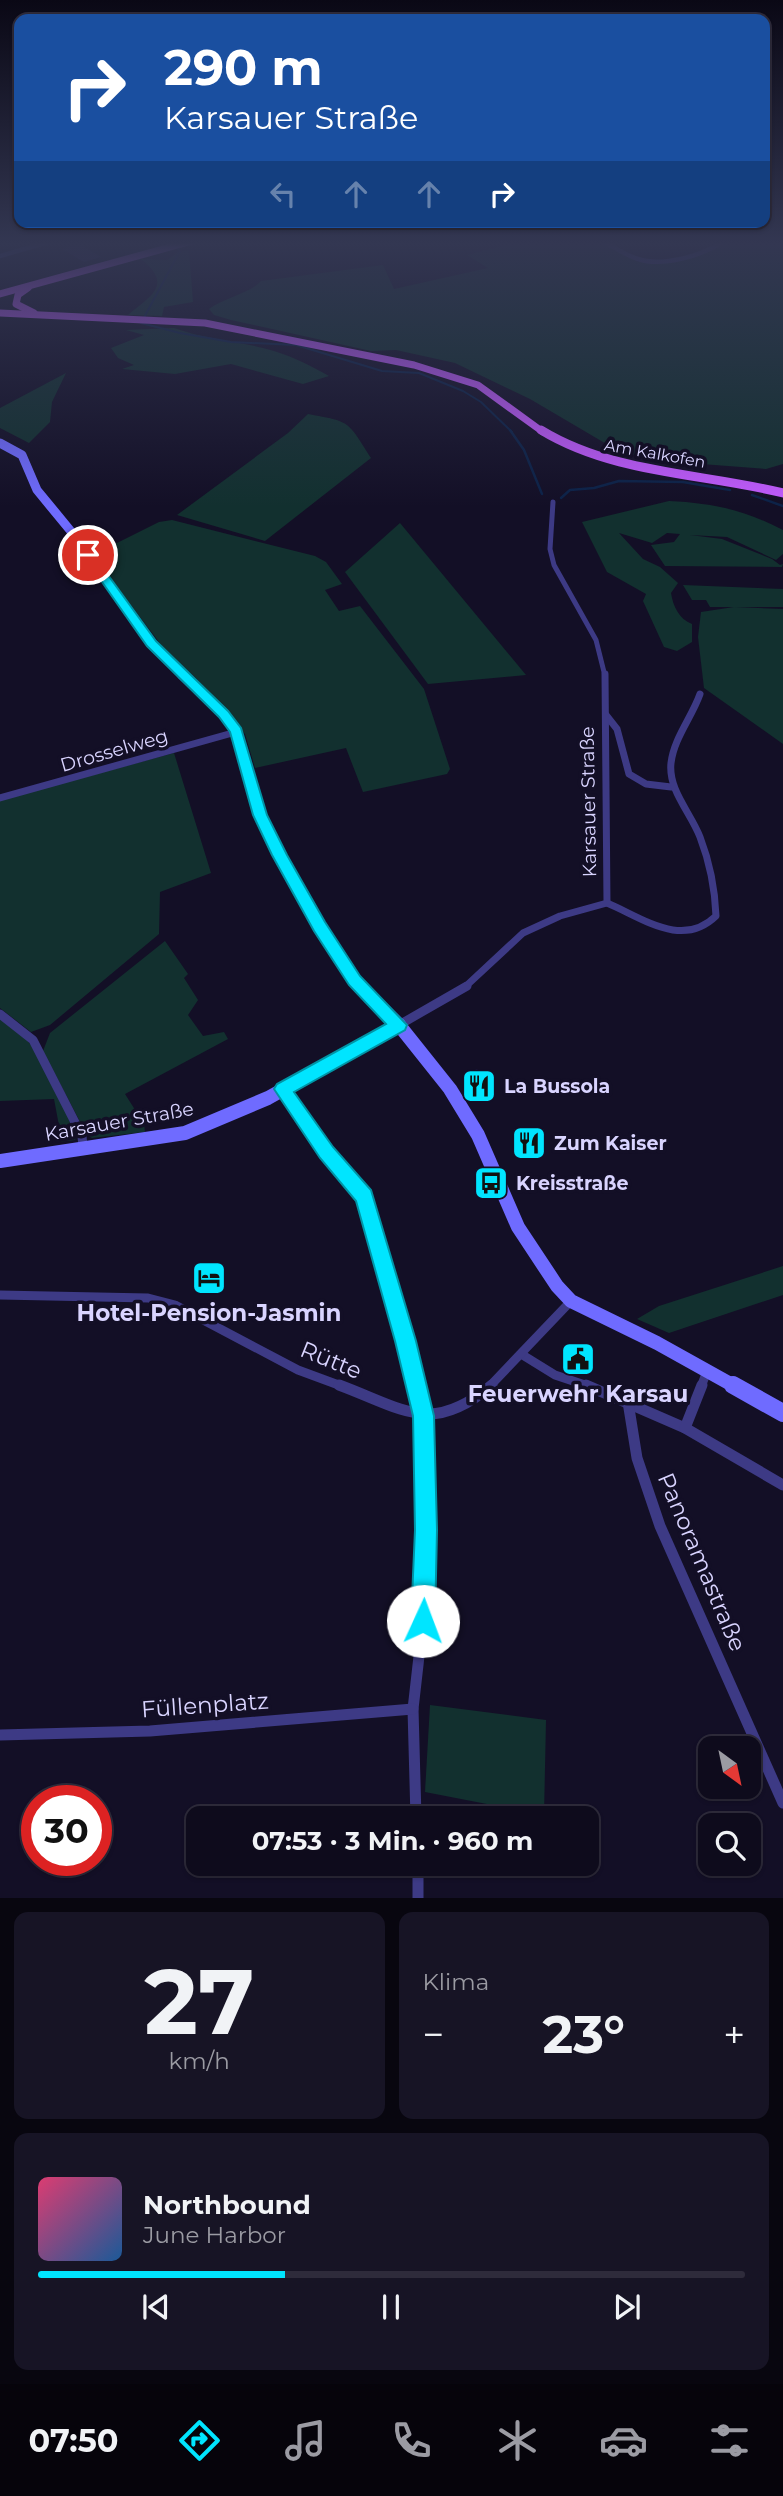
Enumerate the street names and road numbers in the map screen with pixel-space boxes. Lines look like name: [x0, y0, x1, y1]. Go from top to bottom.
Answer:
street label: Am Kalkofen: [603, 435, 707, 472]
street label: Drosselweg: [58, 724, 171, 777]
street label: Karsauer Straße: [576, 726, 601, 878]
street label: Karsauer Straße: [43, 1097, 195, 1146]
street label: Rütte: [296, 1335, 366, 1385]
street label: Panoramastraße: [652, 1469, 752, 1655]
street label: Füllenplatz: [140, 1687, 270, 1723]

